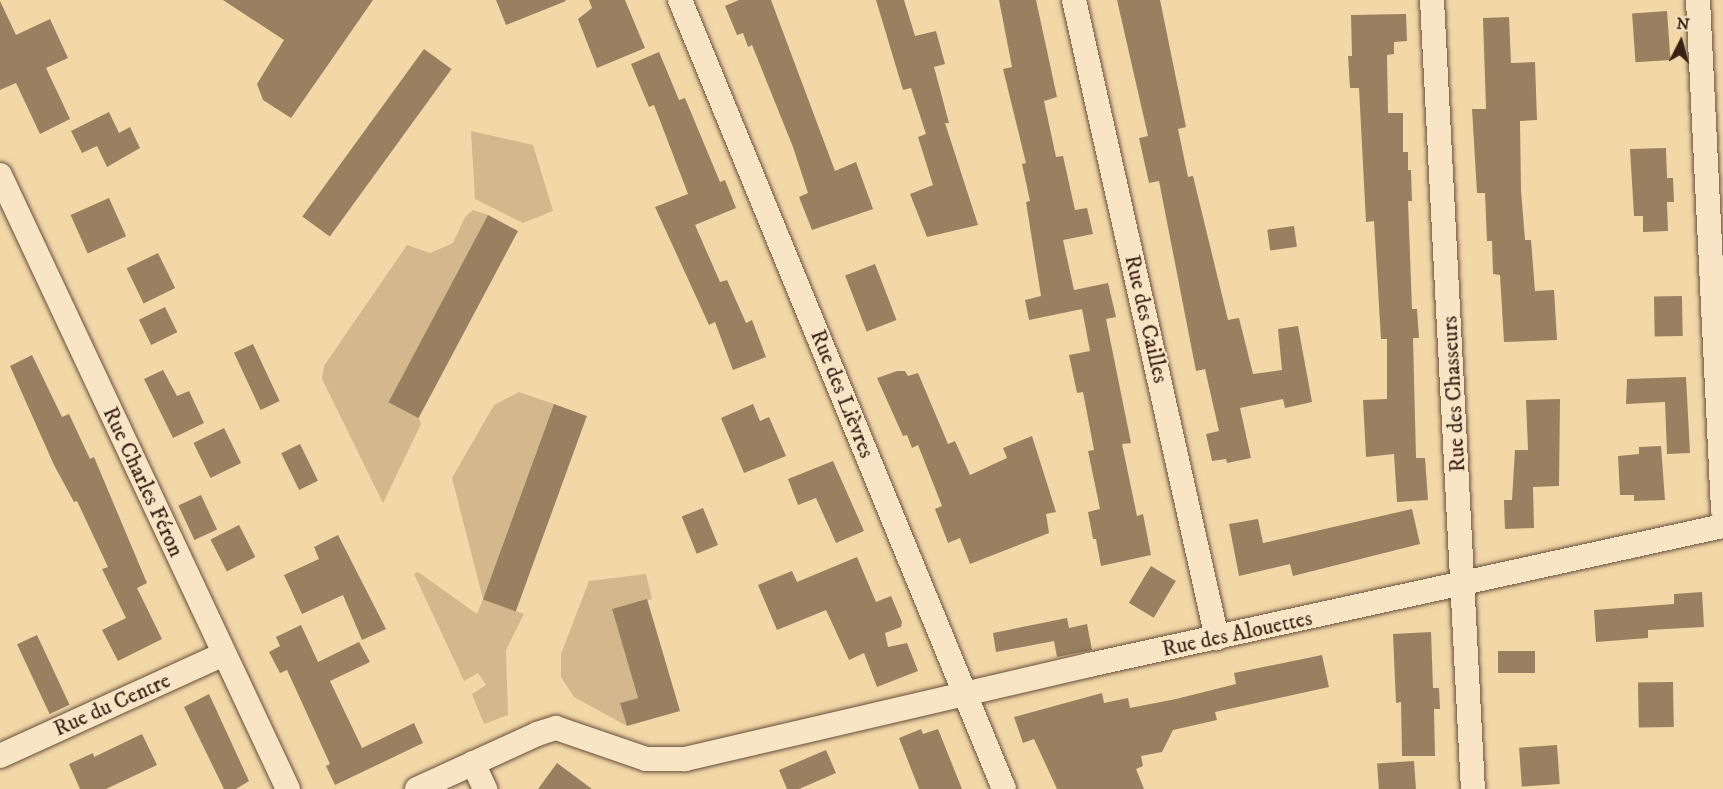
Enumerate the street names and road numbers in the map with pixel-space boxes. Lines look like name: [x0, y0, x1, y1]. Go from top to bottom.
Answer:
street label: Rue des Cailles: [1118, 252, 1174, 386]
street label: Rue des Chasseurs: [1437, 315, 1471, 473]
street label: Rue des Lièvres: [804, 326, 880, 462]
street label: Rue Charles Féron: [97, 403, 189, 561]
street label: Rue des Alouettes: [1160, 605, 1314, 663]
street label: Rue du Centre: [50, 668, 174, 742]

